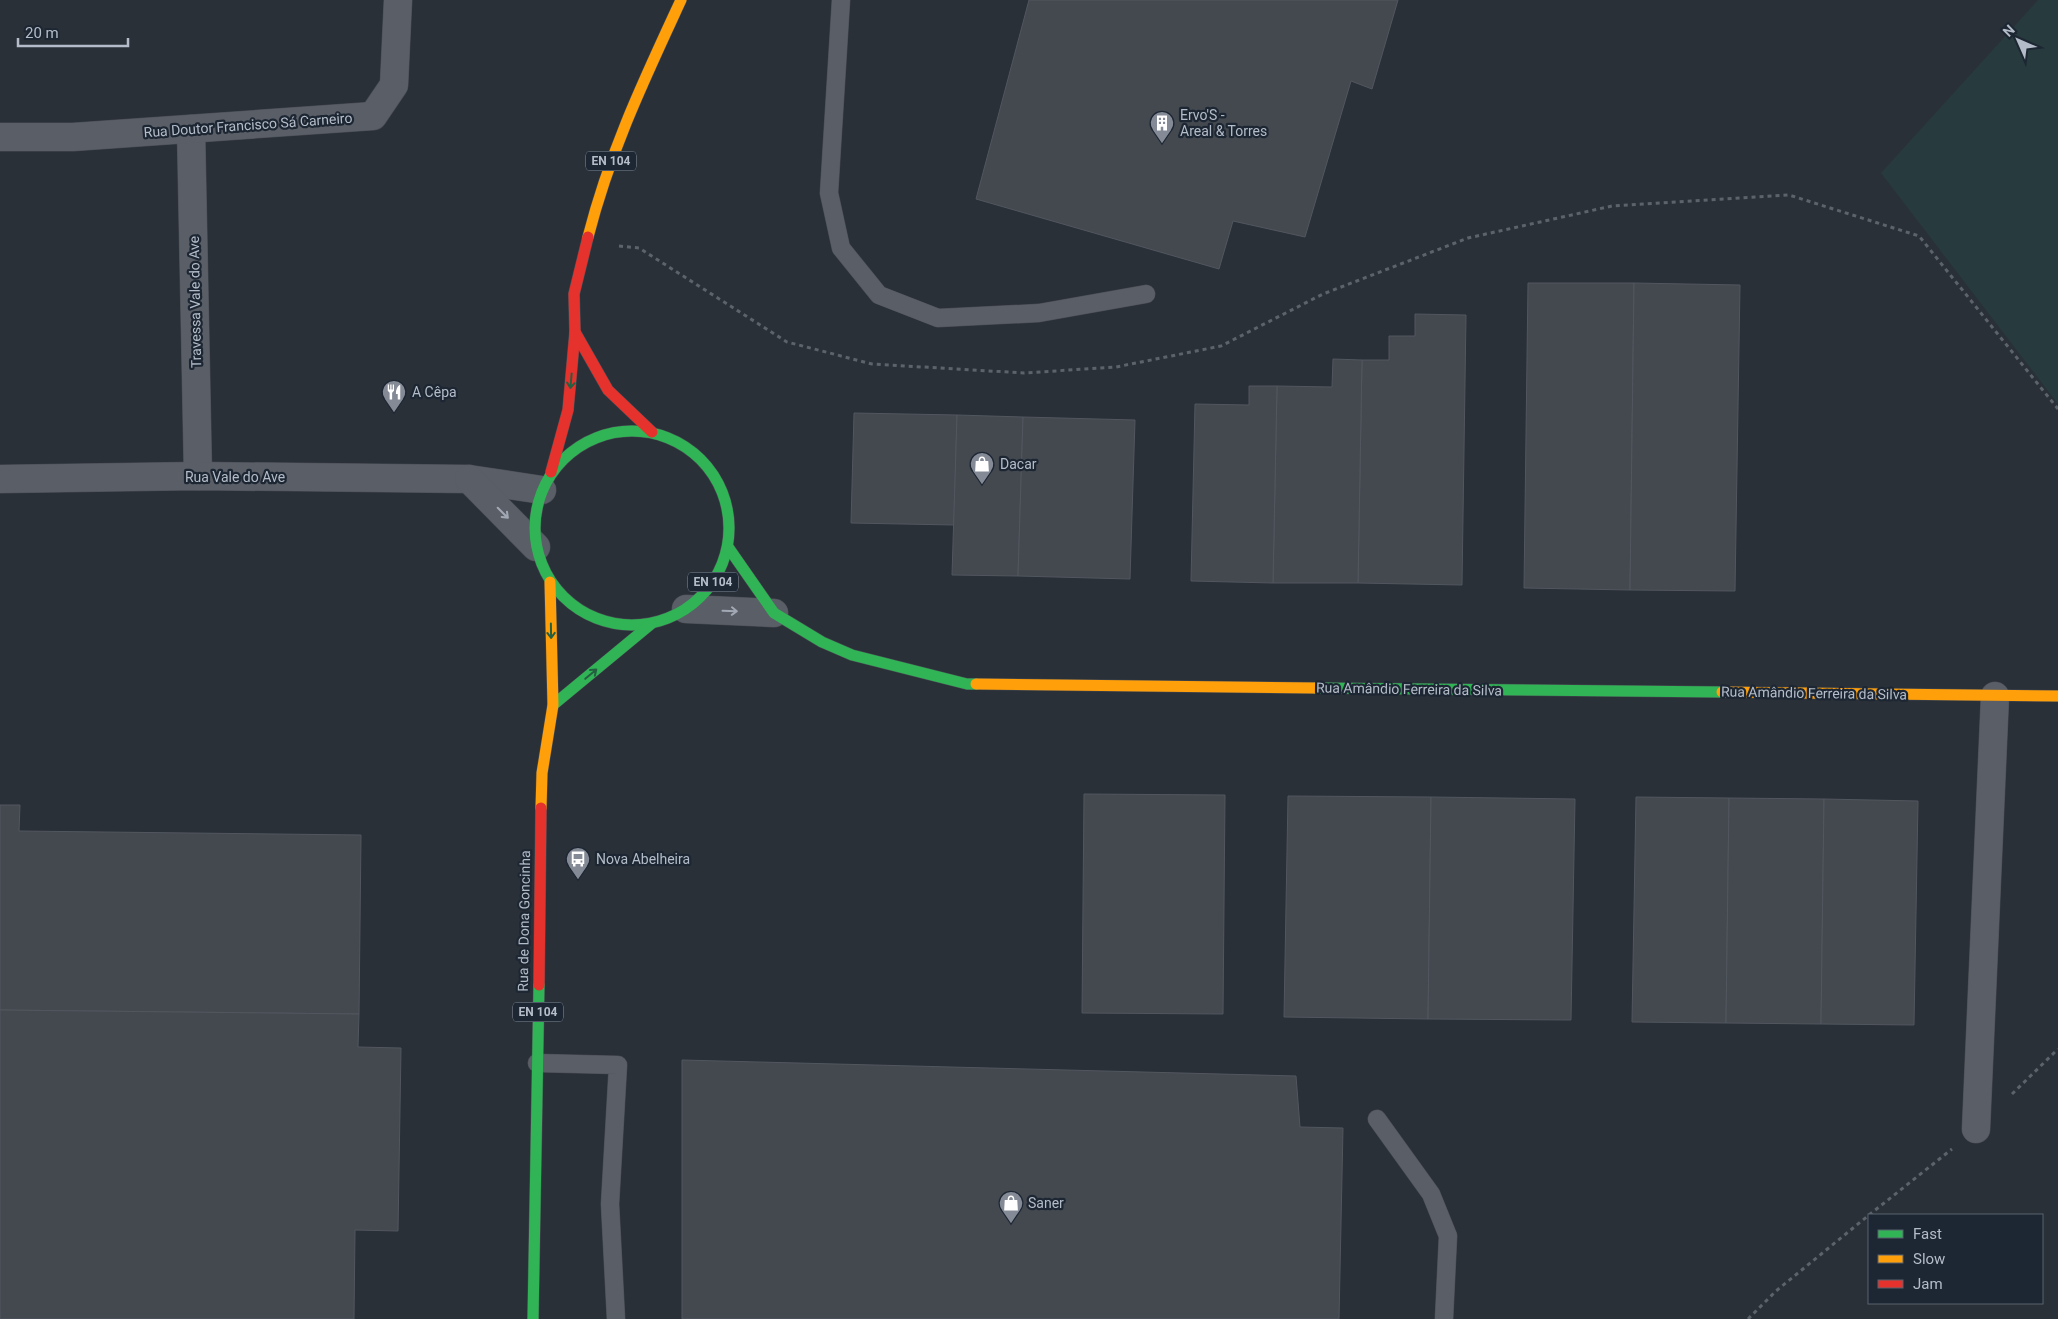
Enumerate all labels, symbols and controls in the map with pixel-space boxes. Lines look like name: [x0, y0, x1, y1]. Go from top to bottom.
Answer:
scale bar: [18, 15, 128, 47]
north arrow: [1993, 15, 2043, 65]
text: N: [2000, 22, 2018, 40]
text: 20 m: [25, 24, 59, 42]
place label: Ervo'S - Areal & Torres: [1180, 107, 1267, 139]
street label: Rua Doutor Francisco Sá Carneiro: [143, 110, 353, 140]
building icon: Ervo'S - Areal & Torres: [1149, 110, 1175, 144]
road number: EN 104: [586, 152, 636, 170]
street label: Travessa Vale do Ave: [186, 236, 204, 368]
one-way arrow: [566, 372, 575, 388]
restaurant icon: A Cêpa: [381, 379, 407, 413]
place label: A Cêpa: [412, 384, 457, 400]
shop icon: Dacar: [969, 451, 995, 485]
place label: Dacar: [1000, 456, 1037, 472]
street label: Rua Vale do Ave: [185, 469, 285, 485]
one-way arrow: [497, 507, 509, 519]
road number: EN 104: [688, 572, 738, 592]
one-way arrow: [722, 607, 738, 616]
one-way arrow: [547, 623, 556, 639]
one-way arrow: [584, 669, 597, 680]
street label: Rua Amândio Ferreira da Silva: [1316, 679, 1502, 699]
street label: Rua Amândio Ferreira da Silva: [1721, 683, 1907, 703]
bus stop icon: Nova Abelheira: [565, 846, 591, 880]
street label: Rua de Dona Goncinha: [515, 850, 533, 992]
place label: Nova Abelheira: [596, 851, 690, 867]
road number: EN 104: [513, 1002, 563, 1022]
shop icon: Saner: [998, 1190, 1024, 1224]
place label: Saner: [1028, 1195, 1064, 1211]
legend: [1868, 1214, 2043, 1304]
text: Fast: [1913, 1225, 1942, 1243]
text: Slow: [1913, 1250, 1945, 1268]
text: Jam: [1913, 1275, 1943, 1293]

